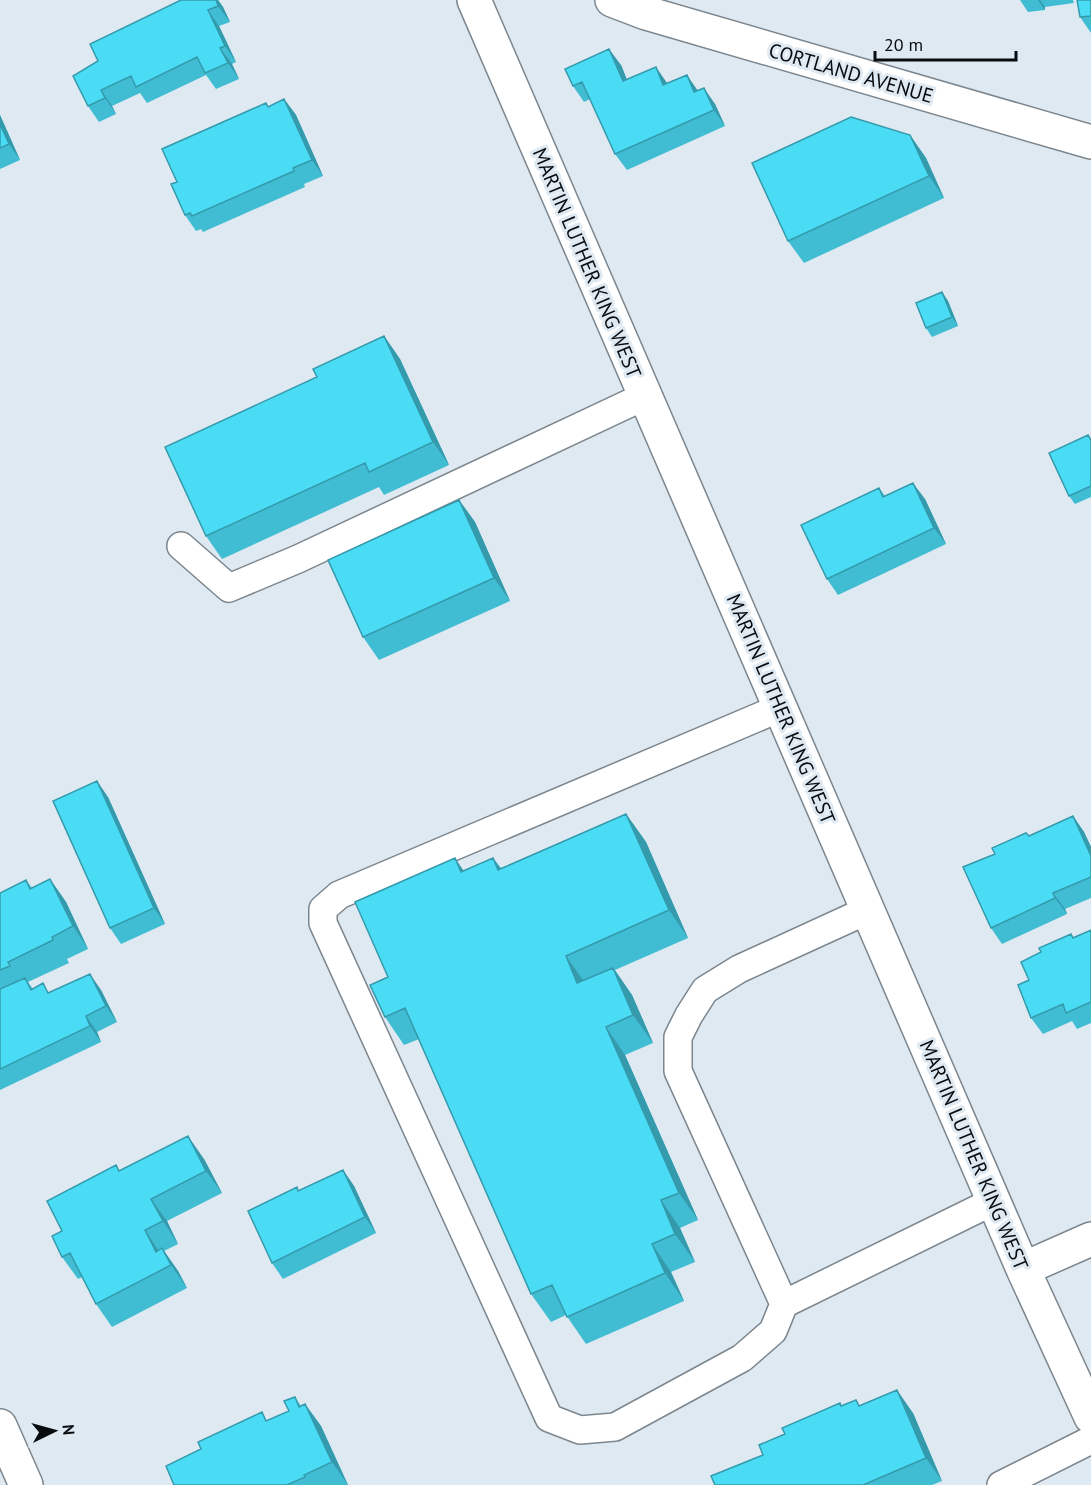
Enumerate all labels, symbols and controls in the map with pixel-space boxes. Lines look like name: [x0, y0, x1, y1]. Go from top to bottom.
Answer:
scale bar: [875, 24, 1016, 62]
text: 20 m: [884, 33, 923, 56]
street label: CORTLAND AVENUE: [766, 37, 936, 109]
street label: MARTIN LUTHER KING WEST: [527, 144, 647, 382]
street label: MARTIN LUTHER KING WEST: [721, 590, 841, 828]
street label: MARTIN LUTHER KING WEST: [914, 1036, 1034, 1274]
north arrow: [24, 1401, 84, 1461]
text: N: [59, 1424, 79, 1436]

